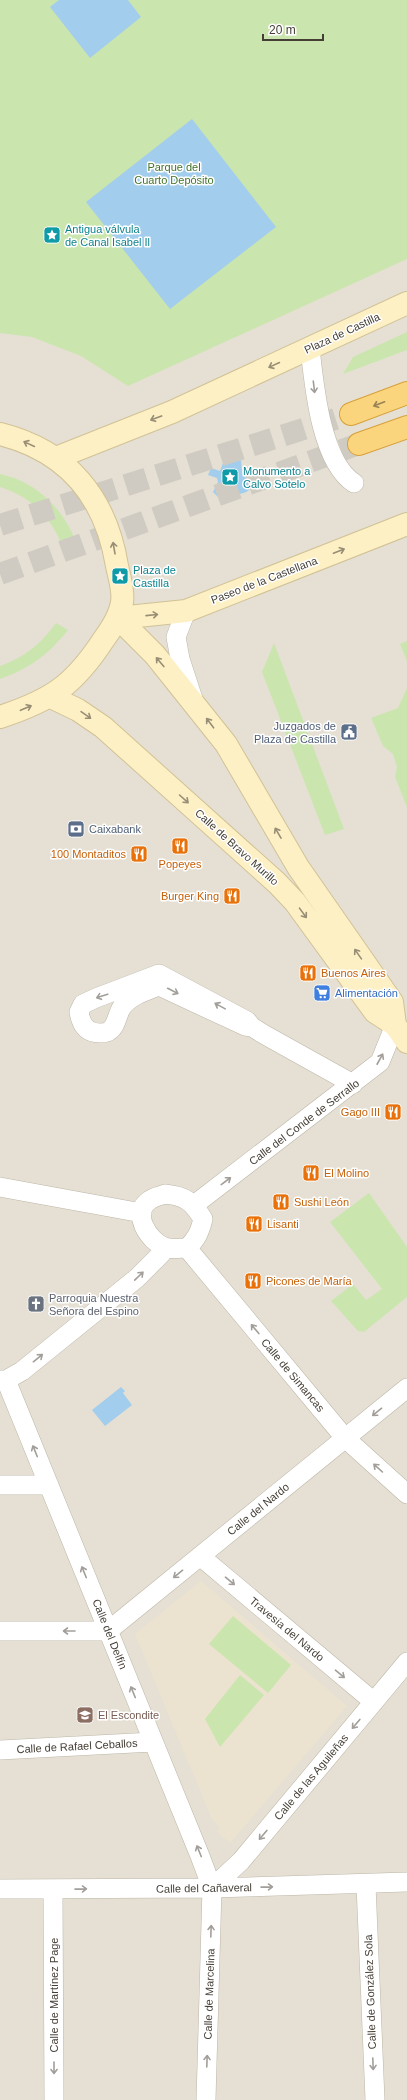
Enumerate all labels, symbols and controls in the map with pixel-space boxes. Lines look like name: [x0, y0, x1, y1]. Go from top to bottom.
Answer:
scale bar: [263, 16, 323, 42]
text: 20 m: [269, 23, 296, 37]
park label: Parque del Cuarto Depósito: [134, 161, 214, 186]
place label: Antigua válvula de Canal Isabel Il: [65, 223, 150, 248]
place icon: Antigua válvula de Canal Isabel Il: [42, 225, 62, 245]
street label: Plaza de Castilla: [302, 310, 382, 356]
one-way arrow: [269, 362, 281, 369]
one-way arrow: [310, 380, 318, 393]
one-way arrow: [373, 400, 385, 408]
one-way arrow: [150, 415, 162, 423]
one-way arrow: [23, 440, 35, 447]
place label: Monumento a Calvo Sotelo: [243, 465, 311, 490]
place icon: Monumento a Calvo Sotelo: [220, 467, 240, 487]
one-way arrow: [110, 542, 118, 555]
one-way arrow: [333, 546, 345, 554]
street label: Paseo de la Castellana: [209, 554, 320, 606]
place label: Plaza de Castilla: [133, 564, 176, 589]
place icon: Plaza de Castilla: [110, 566, 130, 586]
one-way arrow: [145, 611, 158, 618]
one-way arrow: [156, 656, 165, 667]
one-way arrow: [20, 704, 32, 711]
one-way arrow: [80, 711, 91, 719]
one-way arrow: [206, 718, 214, 729]
place label: Juzgados de Plaza de Castilla: [254, 720, 337, 745]
public building icon: Juzgados de Plaza de Castilla: [339, 722, 359, 742]
one-way arrow: [179, 795, 190, 804]
street label: Calle de Bravo Murillo: [193, 807, 281, 887]
bank icon: Caixabank: [66, 819, 86, 839]
place label: Caixabank: [89, 823, 141, 835]
one-way arrow: [274, 828, 282, 839]
restaurant icon: Popeyes: [170, 836, 190, 856]
restaurant icon: 100 Montaditos: [129, 844, 149, 864]
place label: 100 Montaditos: [51, 848, 126, 860]
place label: Popeyes: [159, 858, 202, 870]
restaurant icon: Burger King: [222, 886, 242, 906]
place label: Burger King: [161, 890, 219, 902]
one-way arrow: [299, 907, 307, 918]
one-way arrow: [354, 949, 362, 960]
restaurant icon: Buenos Aires: [298, 963, 318, 983]
place label: Buenos Aires: [321, 967, 386, 979]
supermarket icon: Alimentación: [312, 983, 332, 1003]
place label: Alimentación: [335, 987, 398, 999]
one-way arrow: [166, 988, 178, 996]
one-way arrow: [96, 993, 108, 1001]
one-way arrow: [214, 1002, 226, 1009]
one-way arrow: [377, 1053, 385, 1065]
street label: Calle del Conde de Serrallo: [247, 1077, 361, 1167]
restaurant icon: Gago III: [383, 1102, 403, 1122]
place label: Gago III: [341, 1106, 380, 1118]
restaurant icon: El Molino: [301, 1163, 321, 1183]
place label: El Molino: [324, 1167, 369, 1179]
one-way arrow: [220, 1177, 231, 1186]
restaurant icon: Sushi León: [271, 1192, 291, 1212]
place label: Sushi León: [294, 1196, 349, 1208]
restaurant icon: Lisanti: [244, 1214, 264, 1234]
place label: Lisanti: [267, 1218, 299, 1230]
one-way arrow: [134, 1271, 144, 1281]
restaurant icon: Picones de María: [243, 1271, 263, 1291]
place label: Picones de María: [266, 1275, 352, 1287]
place label: Parroquia Nuestra Señora del Espino: [49, 1292, 139, 1317]
church icon: Parroquia Nuestra Señora del Espino: [26, 1294, 46, 1314]
one-way arrow: [250, 1324, 259, 1335]
street label: Calle de Simancas: [259, 1336, 327, 1414]
one-way arrow: [33, 1353, 44, 1362]
one-way arrow: [371, 1408, 382, 1417]
one-way arrow: [31, 1446, 39, 1458]
one-way arrow: [373, 1463, 383, 1473]
street label: Calle del Nardo: [225, 1480, 291, 1538]
one-way arrow: [80, 1566, 88, 1578]
one-way arrow: [173, 1569, 184, 1578]
one-way arrow: [224, 1577, 235, 1586]
street label: Travesía del Nardo: [247, 1594, 327, 1664]
street label: Calle del Delfín: [90, 1597, 130, 1671]
one-way arrow: [63, 1627, 76, 1635]
one-way arrow: [335, 1669, 345, 1678]
one-way arrow: [129, 1687, 137, 1699]
school or university icon: El Escondite: [75, 1705, 95, 1725]
place label: El Escondite: [98, 1709, 159, 1721]
one-way arrow: [351, 1719, 360, 1730]
street label: Calle de las Aguileñas: [272, 1731, 351, 1822]
street label: Calle de Rafael Ceballos: [16, 1737, 138, 1755]
one-way arrow: [258, 1829, 267, 1840]
one-way arrow: [194, 1846, 202, 1858]
street label: Calle del Cañaveral: [156, 1881, 252, 1895]
one-way arrow: [260, 1883, 273, 1891]
one-way arrow: [74, 1885, 87, 1893]
one-way arrow: [207, 1925, 214, 1938]
street label: Calle de González Sola: [362, 1933, 378, 2050]
street label: Calle de Martínez Page: [48, 1938, 60, 2052]
street label: Calle de Marcelina: [201, 1947, 217, 2040]
one-way arrow: [203, 2055, 211, 2068]
one-way arrow: [370, 2057, 377, 2070]
one-way arrow: [50, 2061, 58, 2074]

